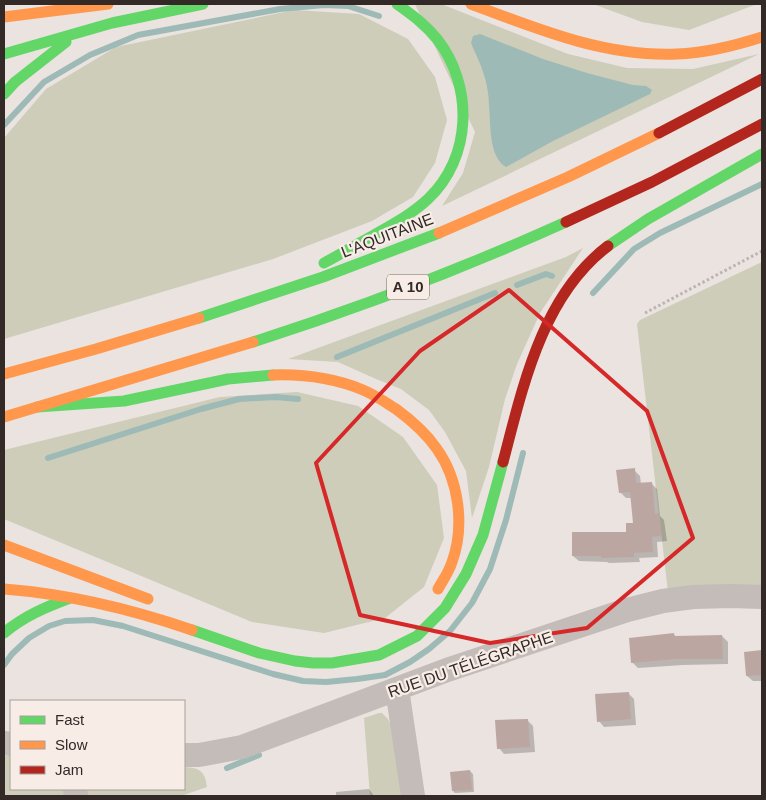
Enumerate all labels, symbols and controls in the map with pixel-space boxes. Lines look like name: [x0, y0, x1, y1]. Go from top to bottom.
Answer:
street label: L'AQUITAINE: [339, 210, 436, 261]
road number: A 10: [387, 274, 429, 300]
street label: RUE DU TÉLÉGRAPHE: [385, 627, 555, 701]
legend: [10, 700, 185, 790]
text: Fast: [55, 711, 85, 728]
text: Slow: [55, 736, 88, 753]
text: Jam: [55, 761, 83, 778]

